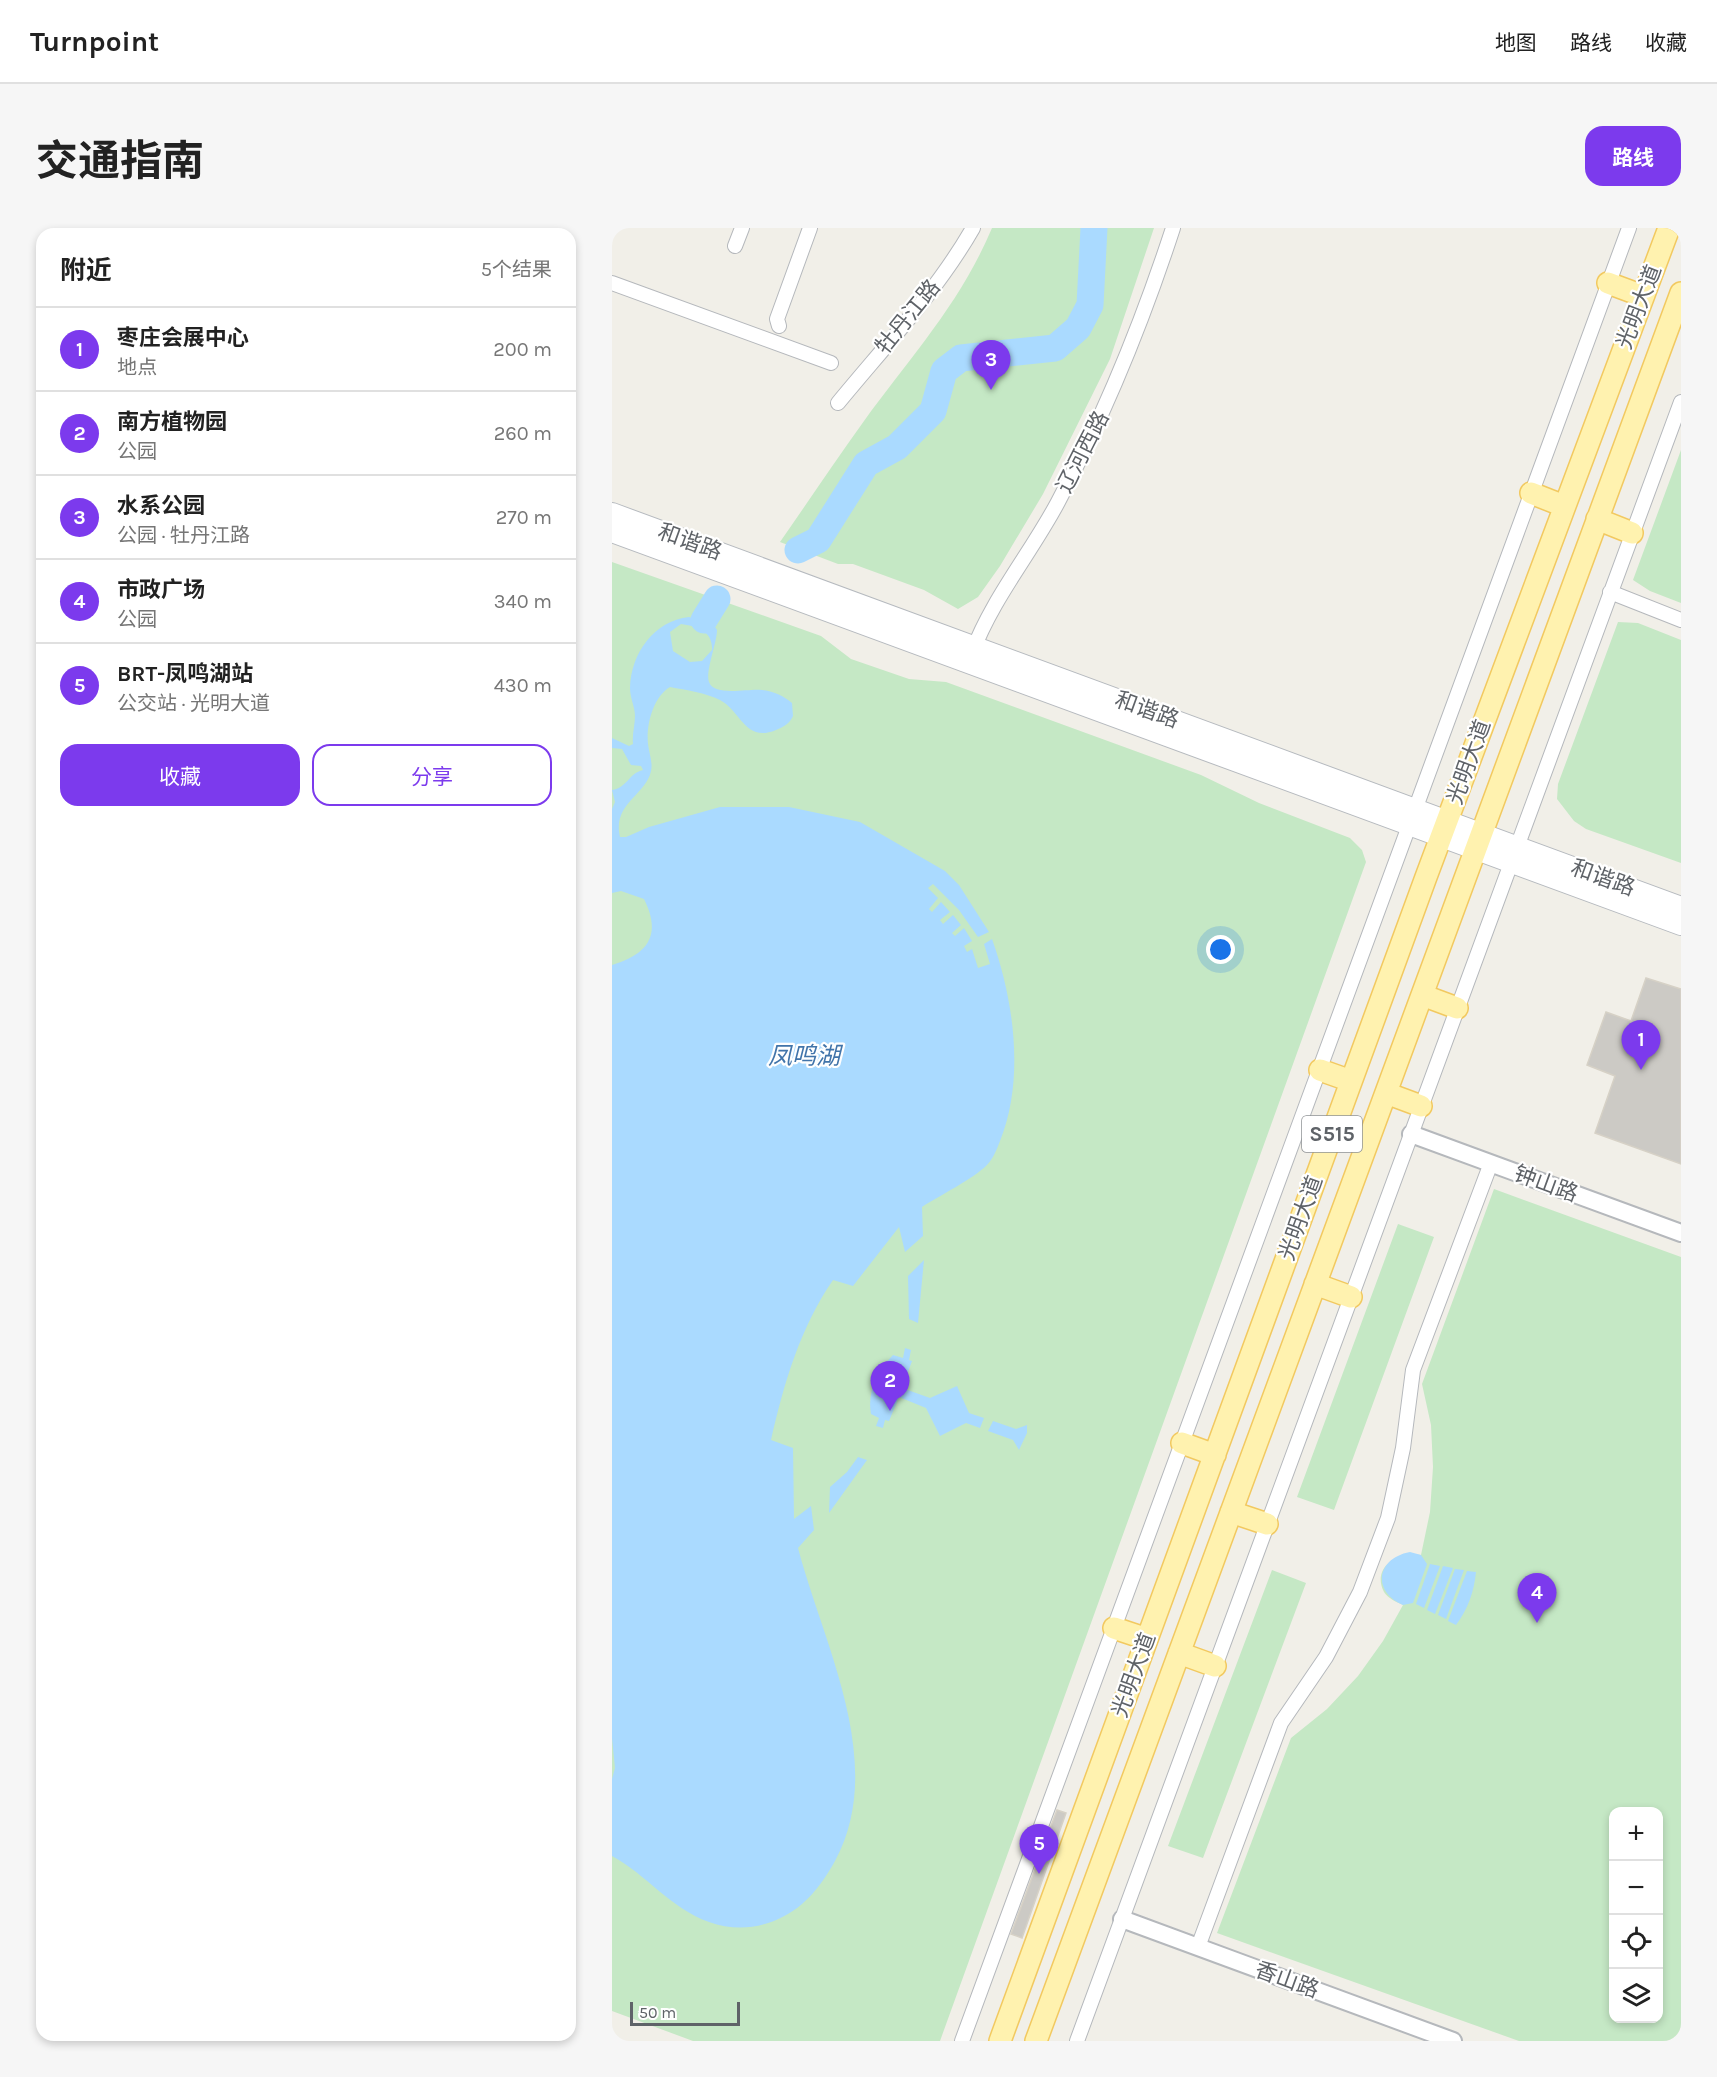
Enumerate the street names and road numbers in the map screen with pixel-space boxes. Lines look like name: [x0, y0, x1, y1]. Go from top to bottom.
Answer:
street label: 光明大道: [1611, 261, 1667, 353]
street label: 牡丹江路: [870, 275, 946, 359]
street label: 辽河西路: [1051, 407, 1115, 497]
street label: 和谐路: [655, 518, 725, 566]
street label: 和谐路: [1112, 686, 1182, 734]
street label: 光明大道: [1442, 716, 1496, 808]
street label: 和谐路: [1568, 854, 1638, 902]
road number: S515: [1302, 1116, 1362, 1152]
street label: 钟山路: [1511, 1160, 1581, 1208]
street label: 光明大道: [1274, 1172, 1328, 1264]
street label: 光明大道: [1107, 1629, 1161, 1721]
street label: 香山路: [1252, 1956, 1322, 2004]

